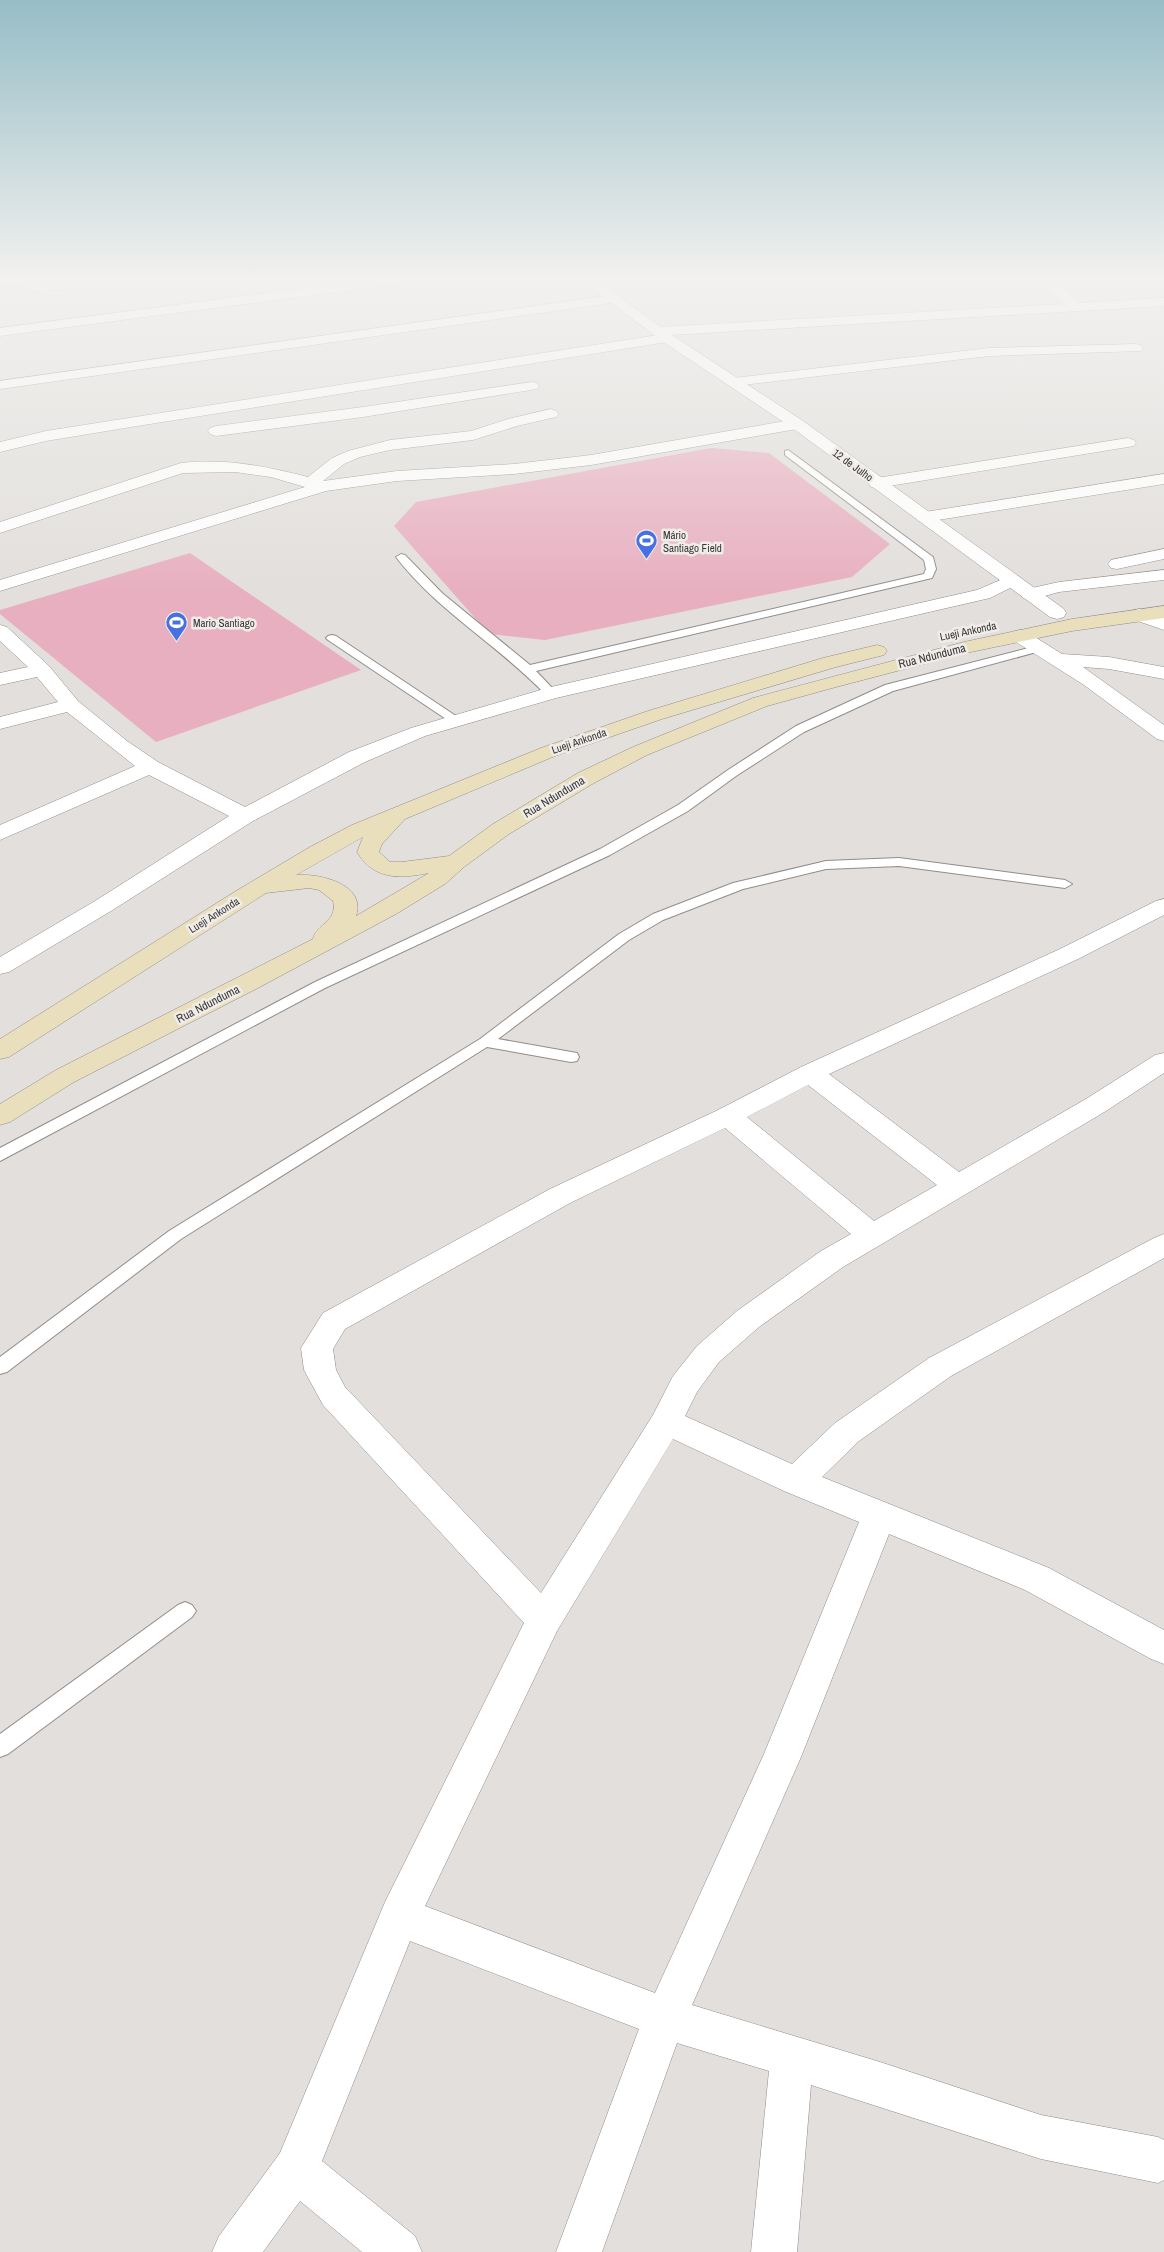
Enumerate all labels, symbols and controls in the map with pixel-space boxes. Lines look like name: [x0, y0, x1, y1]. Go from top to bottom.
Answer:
street label: 12 de Julho: [830, 446, 876, 484]
place label: Mário Santiago Field: [663, 528, 722, 555]
sports icon: Mário Santiago Field: [635, 529, 659, 560]
sports icon: Mario Santiago: [165, 611, 189, 642]
place label: Mario Santiago: [193, 616, 255, 630]
street label: Lueji Ankonda: [939, 618, 997, 644]
street label: Rua Ndunduma: [897, 640, 968, 672]
street label: Lueji Ankonda: [550, 725, 608, 757]
street label: Rua Ndunduma: [520, 772, 588, 822]
street label: Lueji Ankonda: [186, 894, 242, 936]
street label: Rua Ndunduma: [174, 981, 243, 1027]

